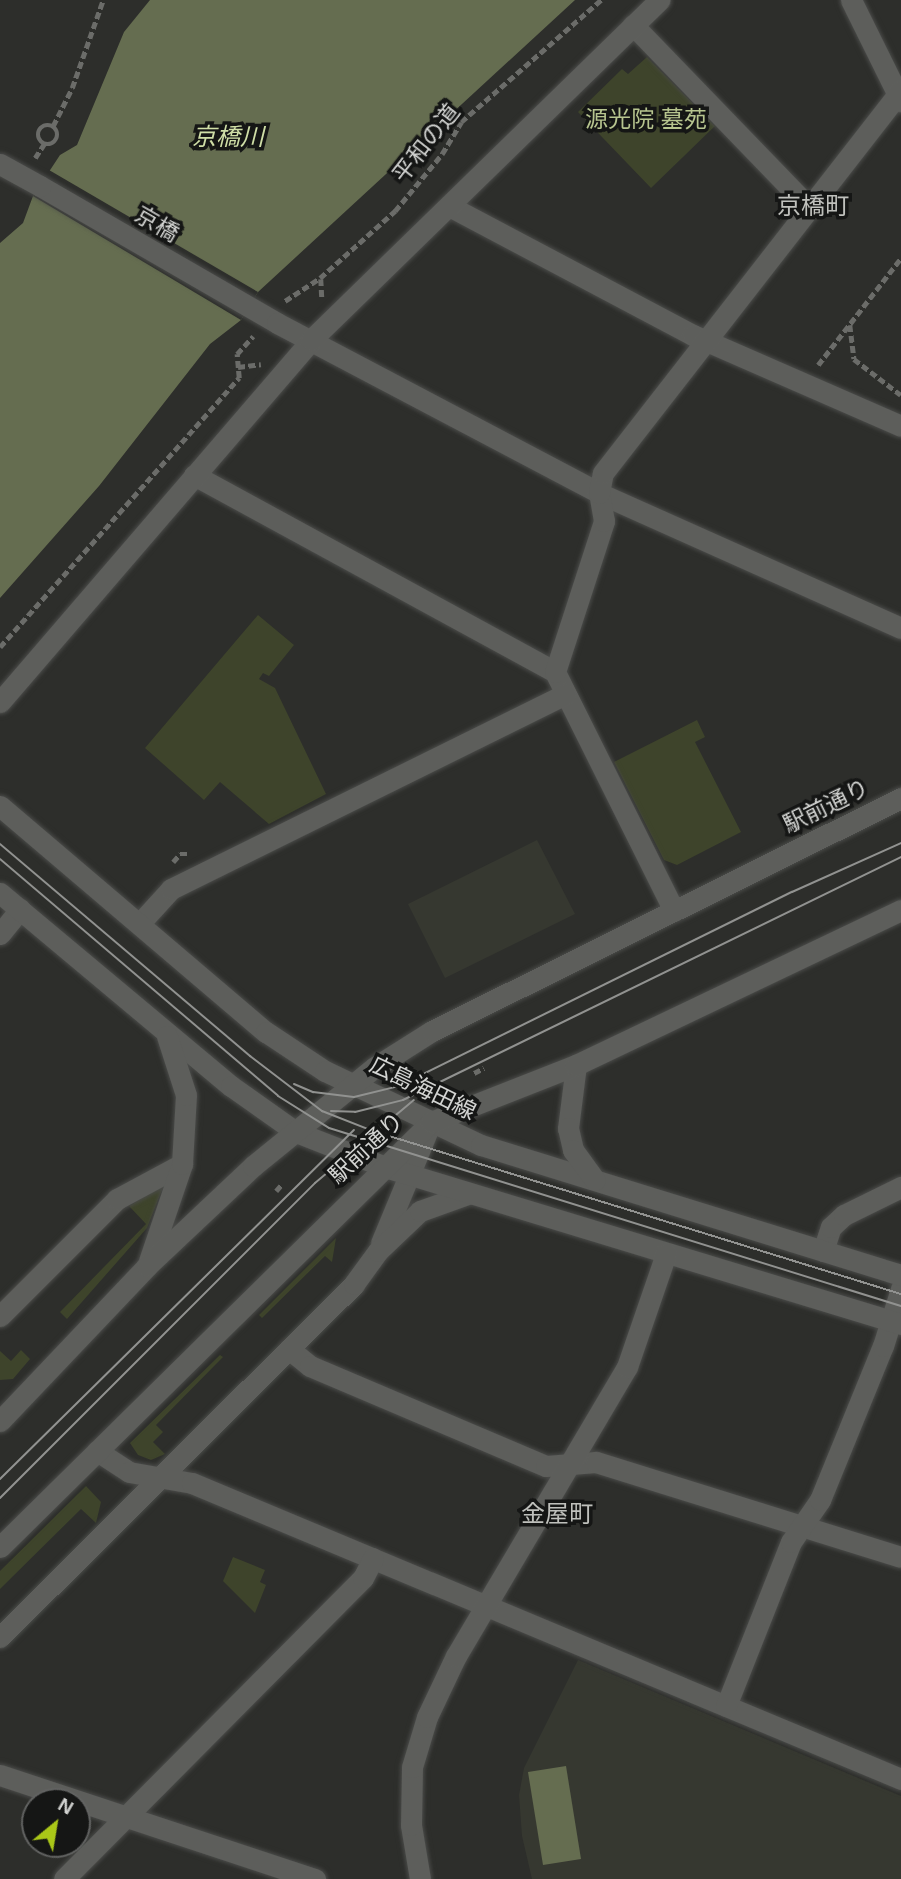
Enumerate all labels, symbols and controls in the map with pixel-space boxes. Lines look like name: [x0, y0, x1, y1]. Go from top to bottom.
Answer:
street label: 平和の道: [387, 98, 465, 188]
park label: 源光院 墓苑: [585, 105, 707, 133]
water label: 京橋川: [192, 123, 264, 151]
district label: 京橋町: [777, 192, 849, 220]
street label: 京橋: [130, 201, 184, 247]
street label: 駅前通り: [779, 773, 873, 839]
street label: 広島海田線: [365, 1050, 481, 1126]
street label: 駅前通り: [323, 1107, 409, 1189]
district label: 金屋町: [521, 1500, 593, 1528]
north arrow: [21, 1788, 91, 1858]
text: N: [55, 1794, 77, 1819]

